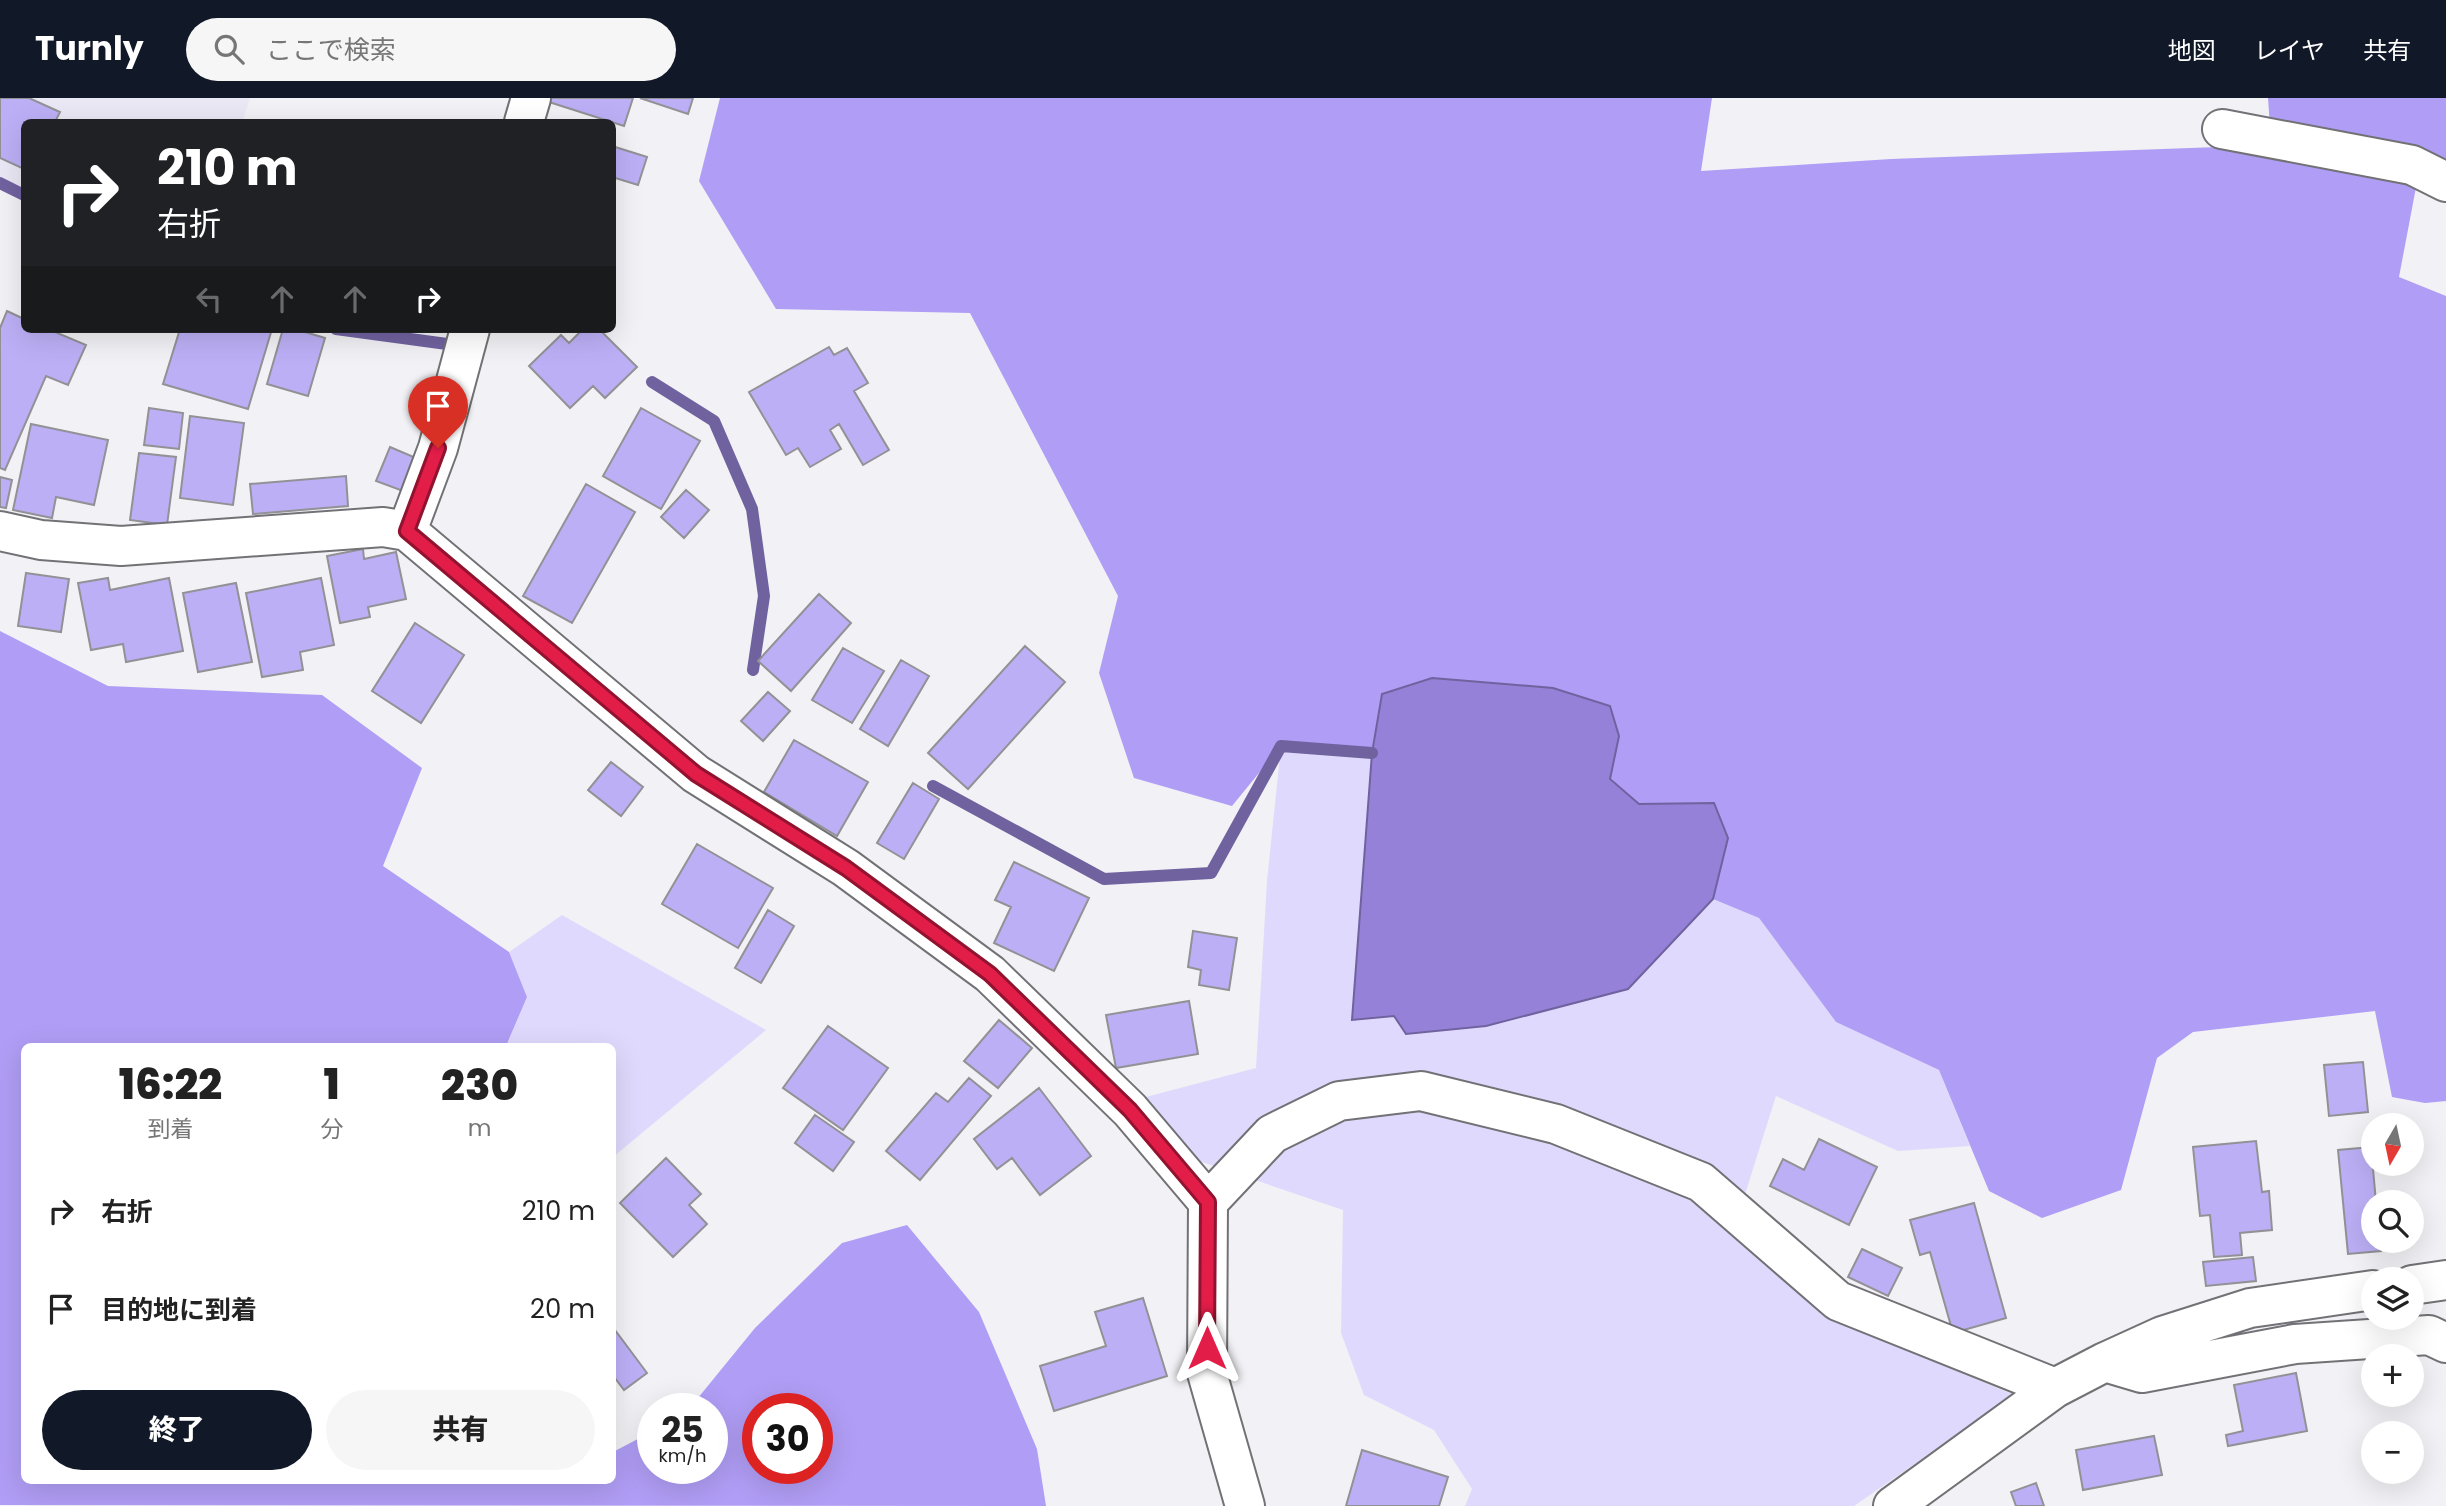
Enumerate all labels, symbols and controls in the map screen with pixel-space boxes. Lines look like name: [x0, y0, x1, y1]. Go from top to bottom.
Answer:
search box: [186, 18, 676, 81]
text: Turnly: [35, 25, 144, 72]
icon: search: [210, 30, 248, 68]
text: ここで検索: [266, 32, 396, 68]
text: 地図: [2168, 34, 2216, 67]
text: レイヤ: [2254, 34, 2325, 67]
text: 共有: [2363, 34, 2411, 67]
text: 210 m: [157, 134, 298, 202]
icon: right: [42, 147, 133, 238]
text: 右折: [157, 201, 221, 246]
icon: left: [190, 280, 228, 318]
icon: ahead: [263, 280, 301, 318]
icon: ahead: [336, 280, 374, 318]
icon: right: [409, 280, 447, 318]
pin: [408, 376, 468, 448]
icon: arrive: [419, 387, 457, 425]
text: 16:22: [119, 1055, 222, 1114]
text: 1: [323, 1055, 340, 1114]
text: 230: [441, 1056, 518, 1115]
text: m: [468, 1112, 491, 1144]
text: 到着: [148, 1113, 194, 1145]
text: 分: [320, 1113, 343, 1145]
north arrow: [2361, 1113, 2424, 1176]
map controls: [2361, 1113, 2424, 1484]
button: search: [2361, 1190, 2424, 1253]
icon: right: [42, 1192, 80, 1230]
text: 210 m: [522, 1193, 595, 1229]
text: 右折: [101, 1194, 153, 1230]
button: layers: [2361, 1267, 2424, 1330]
icon: arrive: [42, 1290, 80, 1328]
text: 20 m: [530, 1291, 595, 1327]
text: 目的地に到着: [101, 1292, 257, 1328]
position arrow: [1170, 1311, 1244, 1385]
button: +: [2361, 1344, 2424, 1407]
button: 終了: [42, 1390, 312, 1470]
button: 共有: [326, 1390, 595, 1470]
speed limit sign: 30: [742, 1393, 833, 1484]
text: 25: [661, 1405, 704, 1454]
button: −: [2361, 1421, 2424, 1484]
text: km/h: [659, 1443, 706, 1468]

